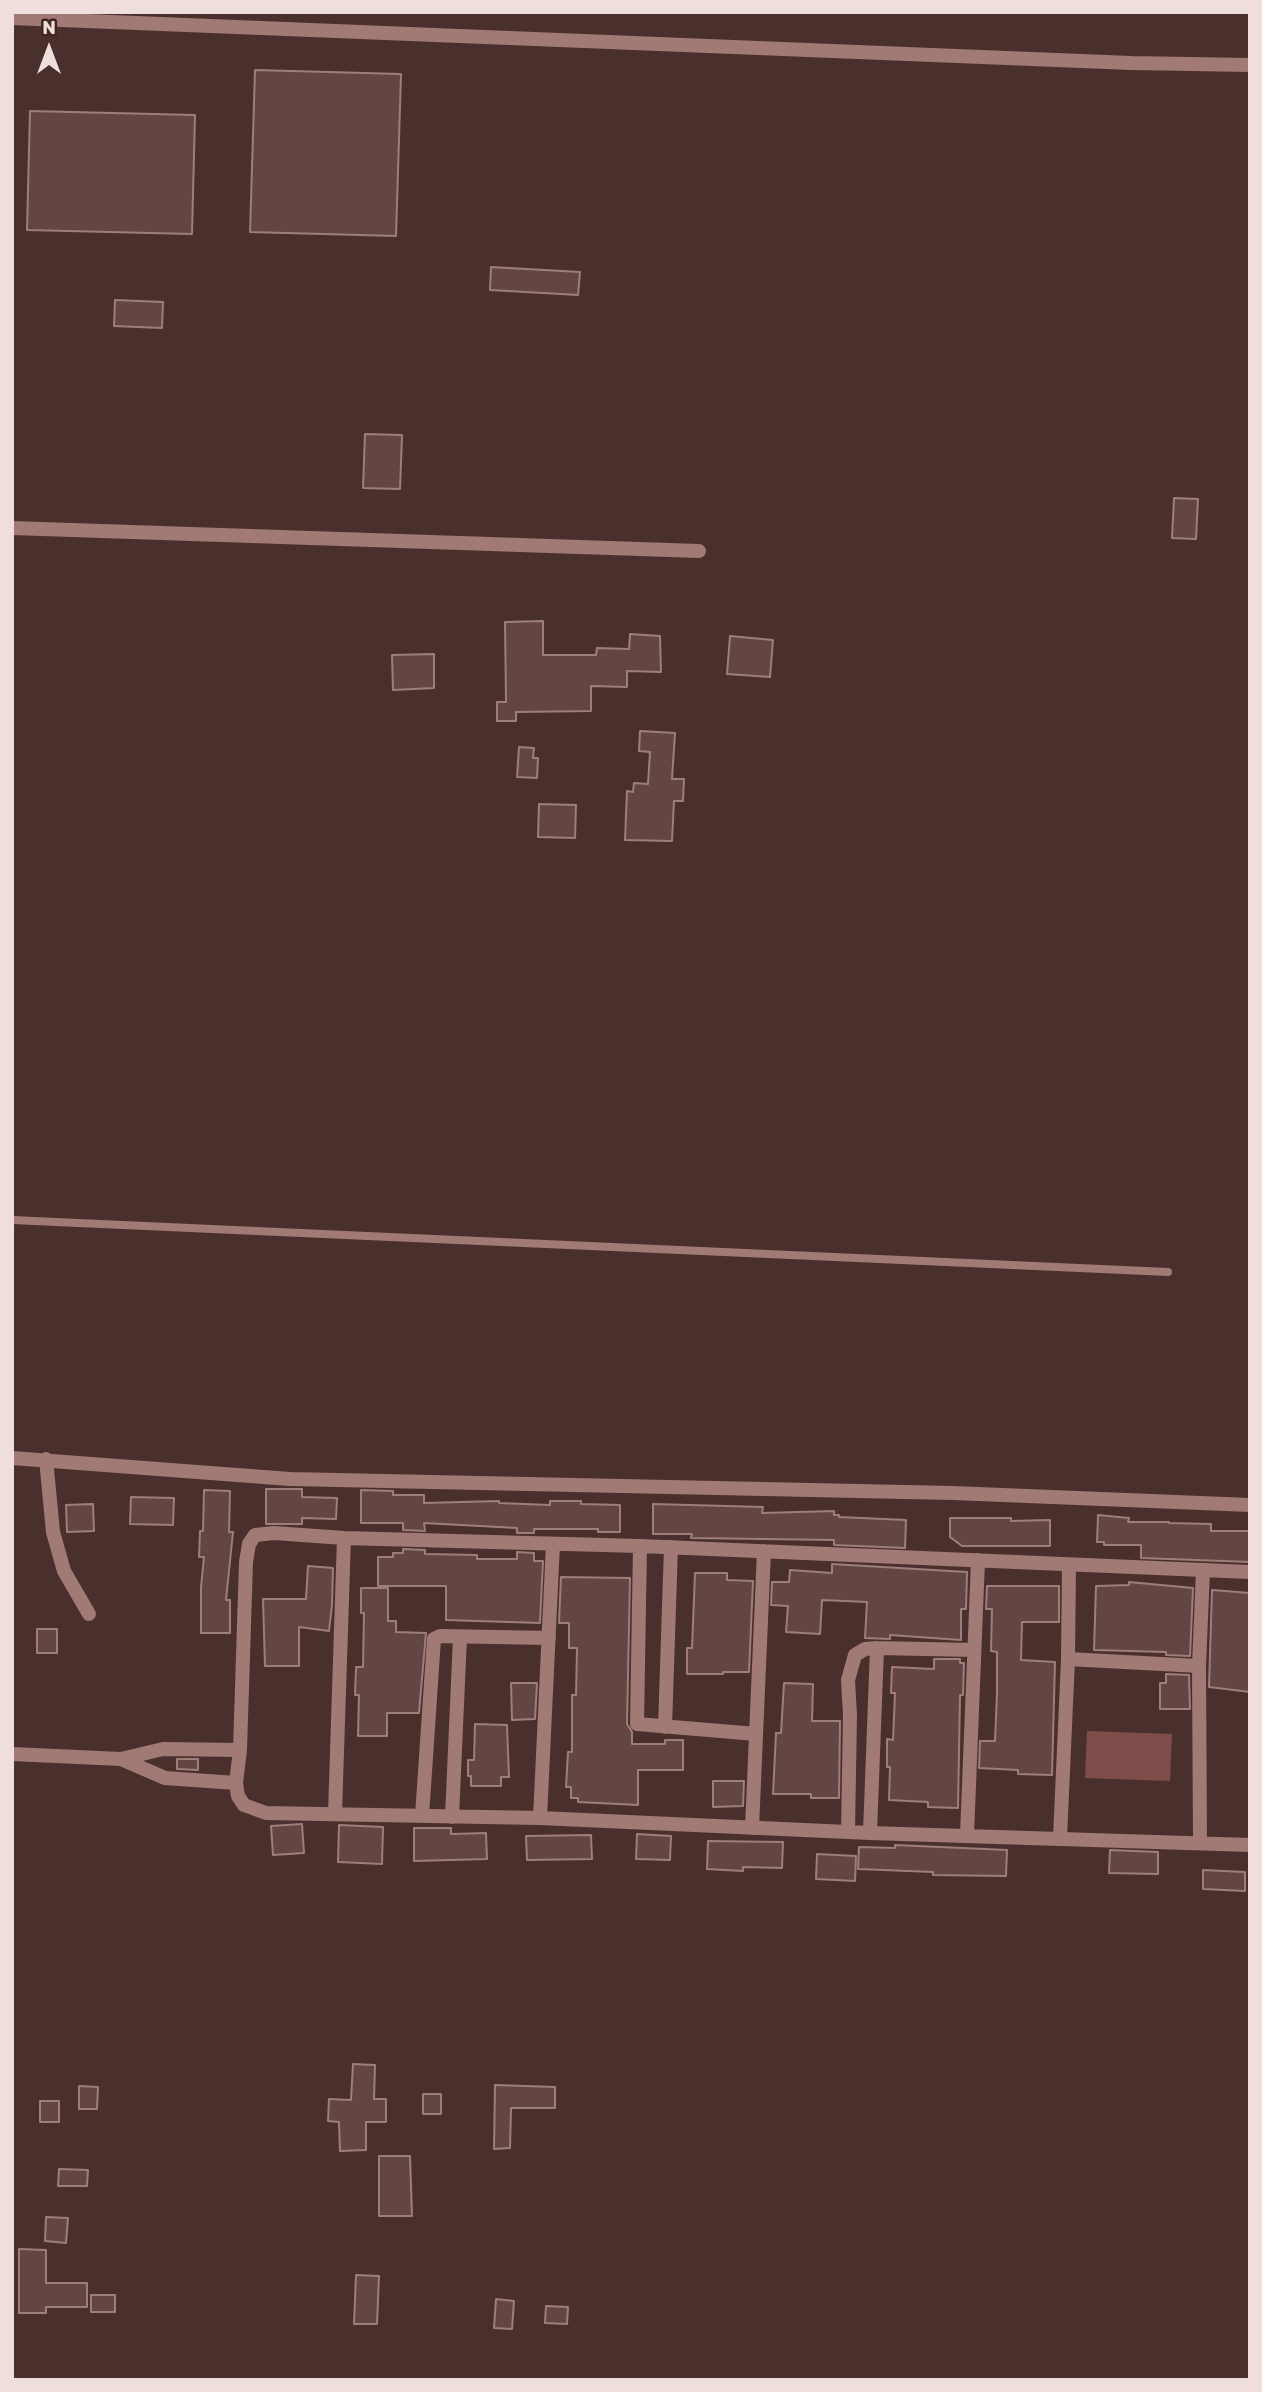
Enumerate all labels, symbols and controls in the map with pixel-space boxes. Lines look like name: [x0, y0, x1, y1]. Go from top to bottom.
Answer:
north arrow: [14, 14, 84, 84]
text: N: [42, 16, 56, 39]

